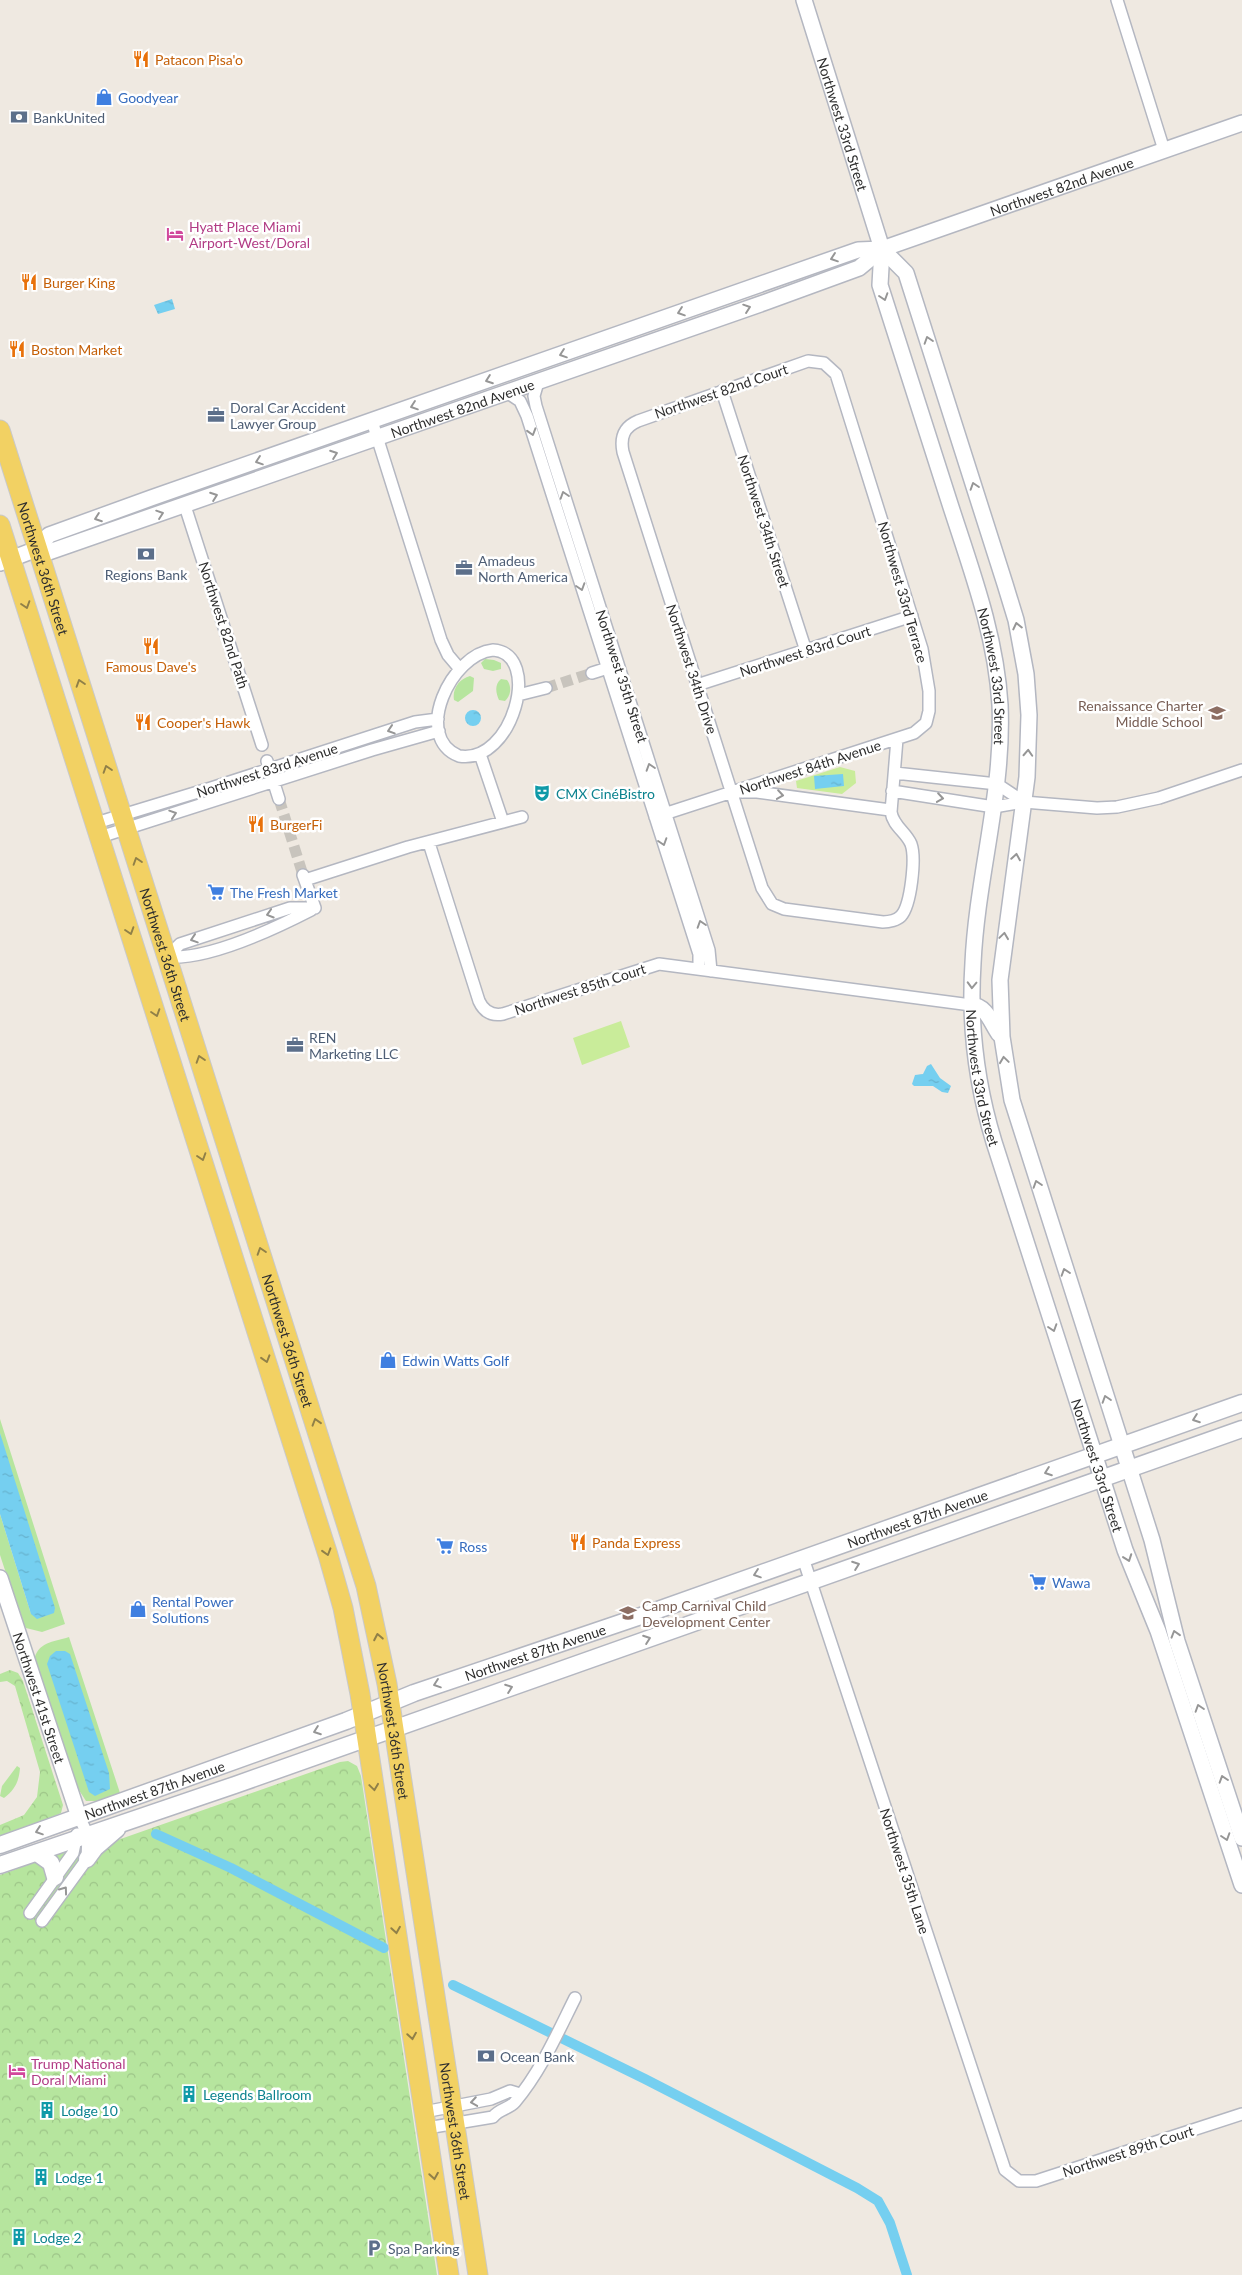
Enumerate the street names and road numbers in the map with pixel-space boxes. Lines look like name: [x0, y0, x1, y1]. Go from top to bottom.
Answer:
street label: Northwest 33rd Street: [814, 55, 872, 193]
street label: Northwest 82nd Avenue: [988, 153, 1136, 219]
street label: Northwest 82nd Court: [652, 360, 790, 422]
street label: Northwest 82nd Avenue: [388, 375, 536, 441]
street label: Northwest 34th Street: [734, 452, 794, 590]
street label: Northwest 36th Street: [15, 499, 73, 637]
street label: Northwest 33rd Terrace: [875, 519, 931, 665]
street label: Northwest 82nd Path: [195, 559, 253, 691]
street label: Northwest 34th Drive: [663, 602, 721, 736]
street label: Northwest 33rd Street: [975, 605, 1009, 745]
street label: Northwest 35th Street: [592, 607, 652, 745]
street label: Northwest 83rd Court: [737, 622, 873, 680]
street label: Northwest 84th Avenue: [737, 736, 883, 798]
street label: Northwest 83rd Avenue: [194, 739, 340, 801]
street label: Northwest 36th Street: [137, 886, 195, 1023]
street label: Northwest 85th Court: [512, 960, 648, 1018]
street label: Northwest 33rd Street: [964, 1009, 1003, 1148]
street label: Northwest 36th Street: [259, 1272, 317, 1409]
street label: Northwest 33rd Street: [1068, 1396, 1127, 1534]
street label: Northwest 87th Avenue: [845, 1485, 990, 1551]
street label: Northwest 87th Avenue: [462, 1620, 608, 1684]
street label: Northwest 41st Street: [10, 1630, 69, 1765]
street label: Northwest 36th Street: [374, 1660, 413, 1801]
street label: Northwest 87th Avenue: [82, 1757, 227, 1823]
street label: Northwest 35th Lane: [877, 1806, 933, 1936]
street label: Northwest 36th Street: [437, 2061, 475, 2201]
street label: Northwest 89th Court: [1060, 2122, 1196, 2180]

